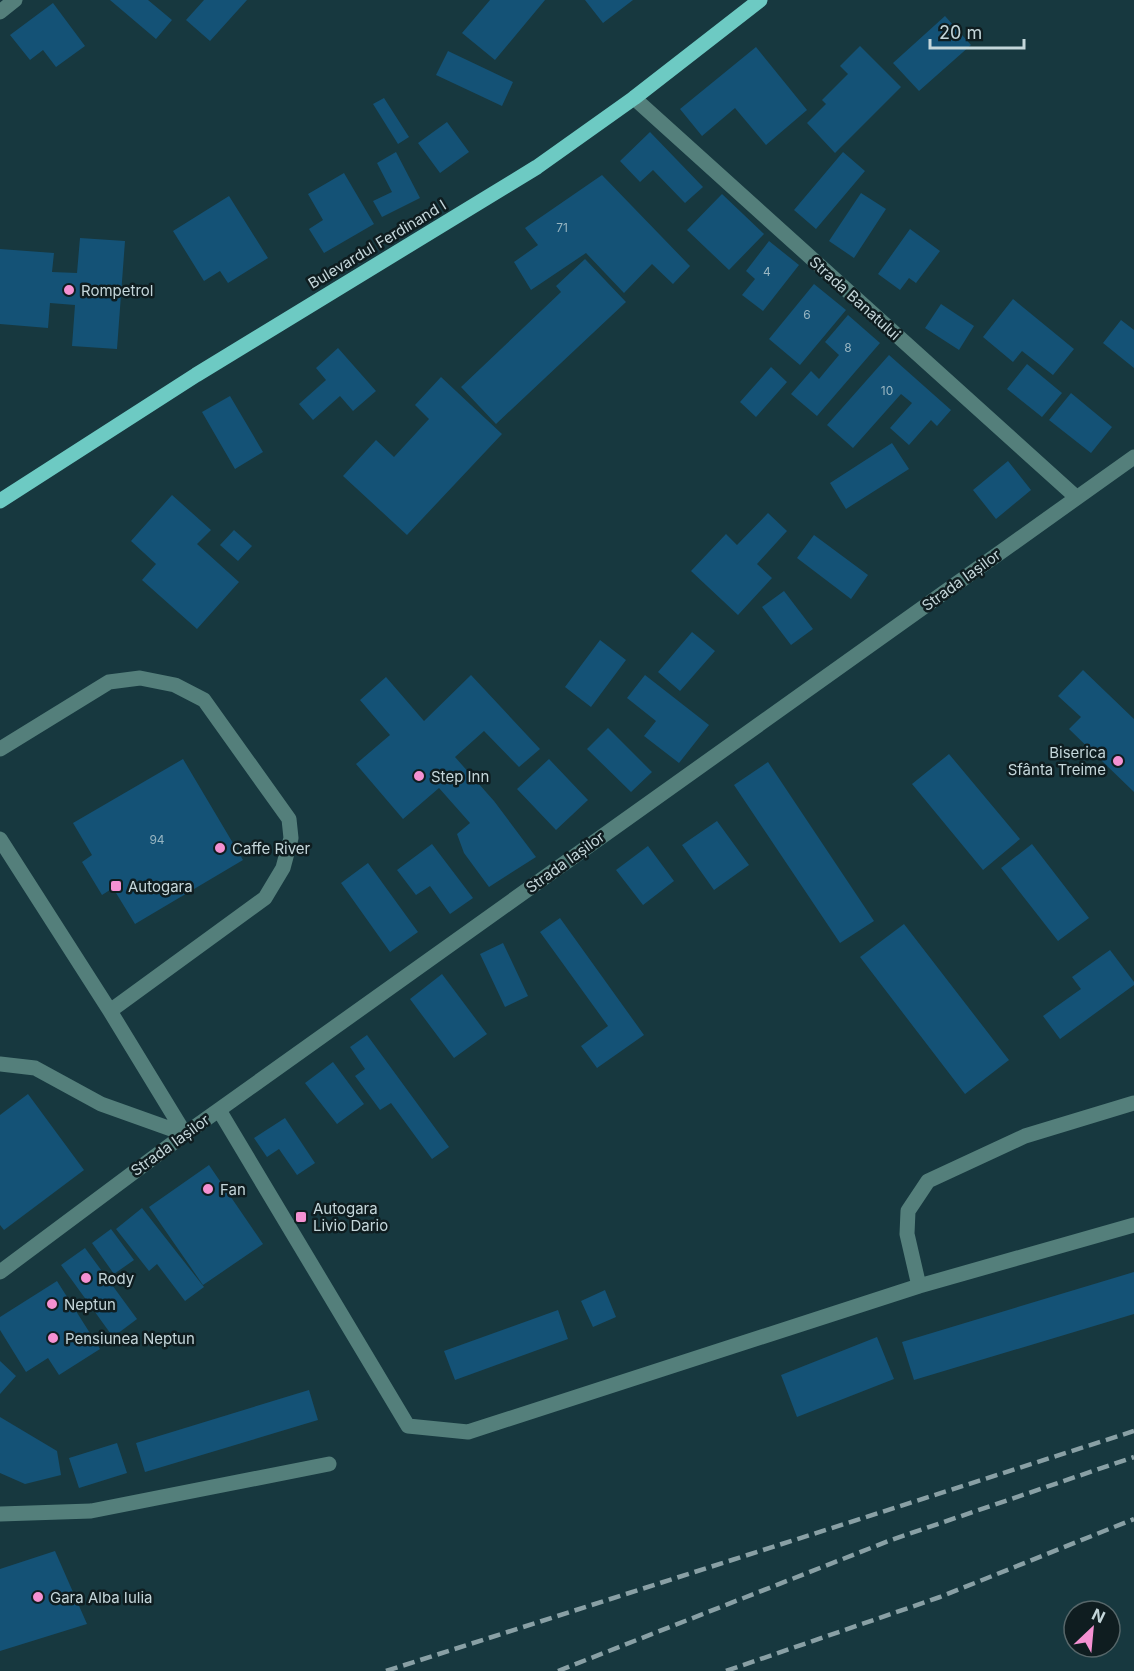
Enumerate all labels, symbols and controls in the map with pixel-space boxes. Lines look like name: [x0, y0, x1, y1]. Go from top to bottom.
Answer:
scale bar: [930, 12, 1024, 50]
text: 20 m: [939, 22, 982, 43]
street label: Bulevardul Ferdinand I: [305, 195, 449, 293]
house number: 71: [556, 220, 568, 235]
street label: Strada Banatului: [806, 252, 904, 344]
house number: 4: [763, 264, 771, 279]
place label: Rompetrol: [81, 281, 153, 300]
marker: Rompetrol: [62, 283, 76, 297]
house number: 6: [803, 307, 811, 322]
house number: 8: [844, 340, 852, 355]
house number: 10: [881, 383, 893, 398]
street label: Strada Iașilor: [918, 545, 1004, 615]
place label: Biserica Sfânta Treime: [1008, 743, 1106, 779]
marker: Biserica Sfânta Treime: [1111, 754, 1125, 768]
place label: Step Inn: [431, 767, 489, 786]
marker: Step Inn: [412, 769, 426, 783]
street label: Strada Iașilor: [522, 827, 608, 897]
house number: 94: [149, 832, 165, 847]
place label: Caffe River: [232, 839, 311, 858]
marker: Caffe River: [213, 841, 227, 855]
place label: Autogara: [128, 877, 193, 896]
marker: Autogara: [109, 879, 123, 893]
street label: Strada Iașilor: [127, 1110, 213, 1180]
place label: Fan: [220, 1180, 246, 1199]
marker: Fan: [201, 1182, 215, 1196]
place label: Autogara Livio Dario: [313, 1199, 388, 1235]
marker: Autogara Livio Dario: [294, 1210, 308, 1224]
place label: Rody: [98, 1269, 135, 1288]
marker: Rody: [79, 1271, 93, 1285]
place label: Neptun: [64, 1295, 116, 1314]
marker: Neptun: [45, 1297, 59, 1311]
place label: Pensiunea Neptun: [65, 1329, 195, 1348]
marker: Pensiunea Neptun: [46, 1331, 60, 1345]
place label: Gara Alba Iulia: [50, 1588, 152, 1607]
marker: Gara Alba Iulia: [31, 1590, 45, 1604]
north arrow: [1062, 1599, 1122, 1659]
text: N: [1089, 1604, 1108, 1627]

